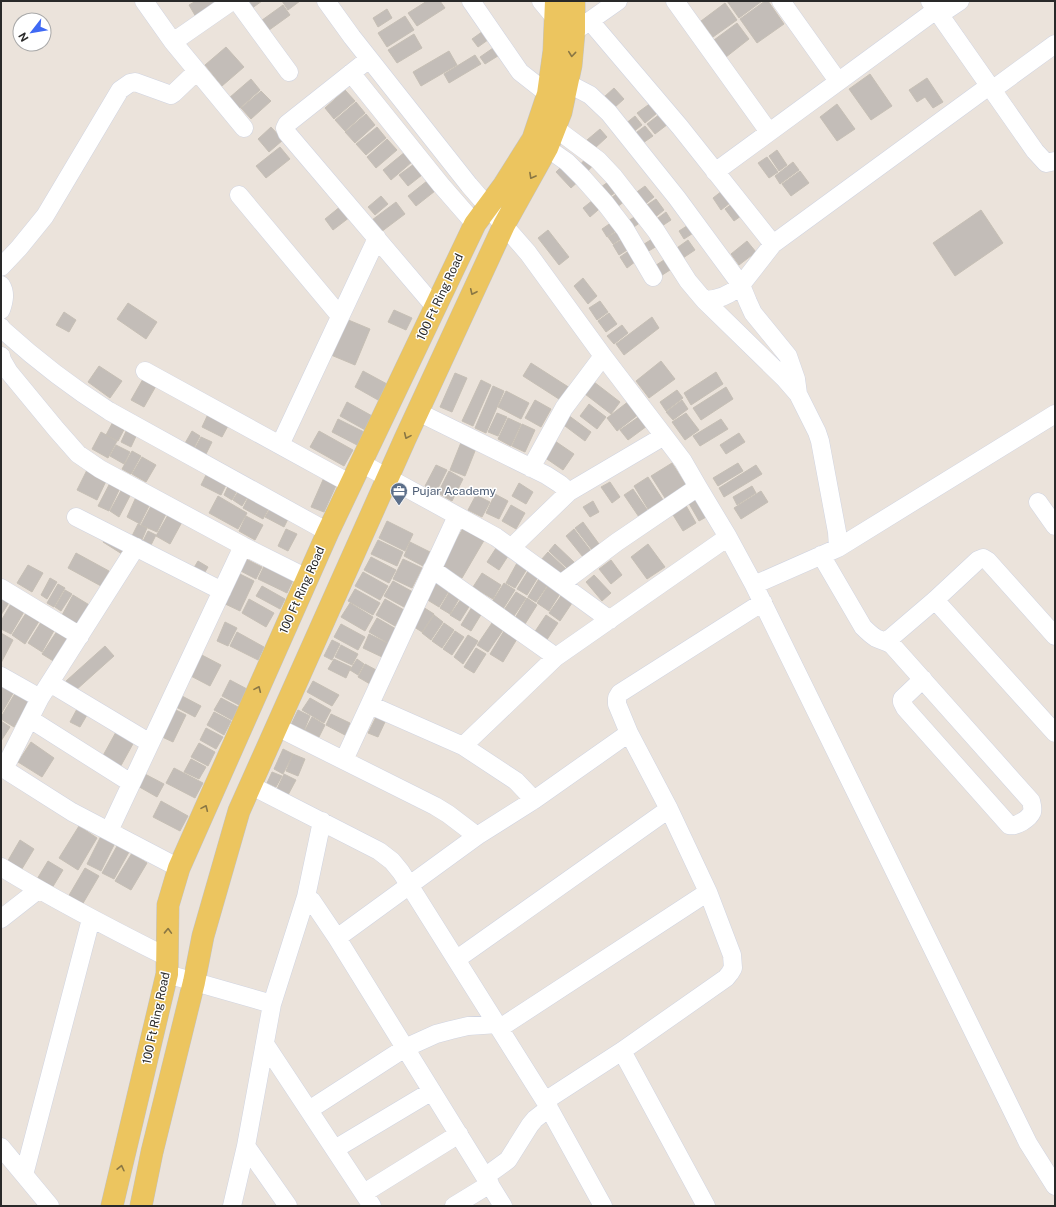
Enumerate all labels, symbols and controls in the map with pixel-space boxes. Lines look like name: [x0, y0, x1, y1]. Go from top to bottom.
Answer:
north arrow: [12, 12, 52, 52]
text: N: [16, 30, 31, 44]
one-way arrow: [568, 51, 577, 57]
one-way arrow: [529, 172, 536, 179]
street label: 100 Ft Ring Road: [414, 251, 466, 343]
one-way arrow: [470, 288, 478, 295]
one-way arrow: [404, 431, 412, 439]
office icon: Pujar Academy: [389, 481, 409, 506]
place label: Pujar Academy: [412, 484, 497, 498]
street label: 100 Ft Ring Road: [276, 544, 328, 636]
one-way arrow: [253, 686, 261, 694]
one-way arrow: [200, 805, 208, 813]
one-way arrow: [163, 928, 172, 934]
street label: 100 Ft Ring Road: [139, 971, 173, 1065]
one-way arrow: [117, 1165, 125, 1171]

